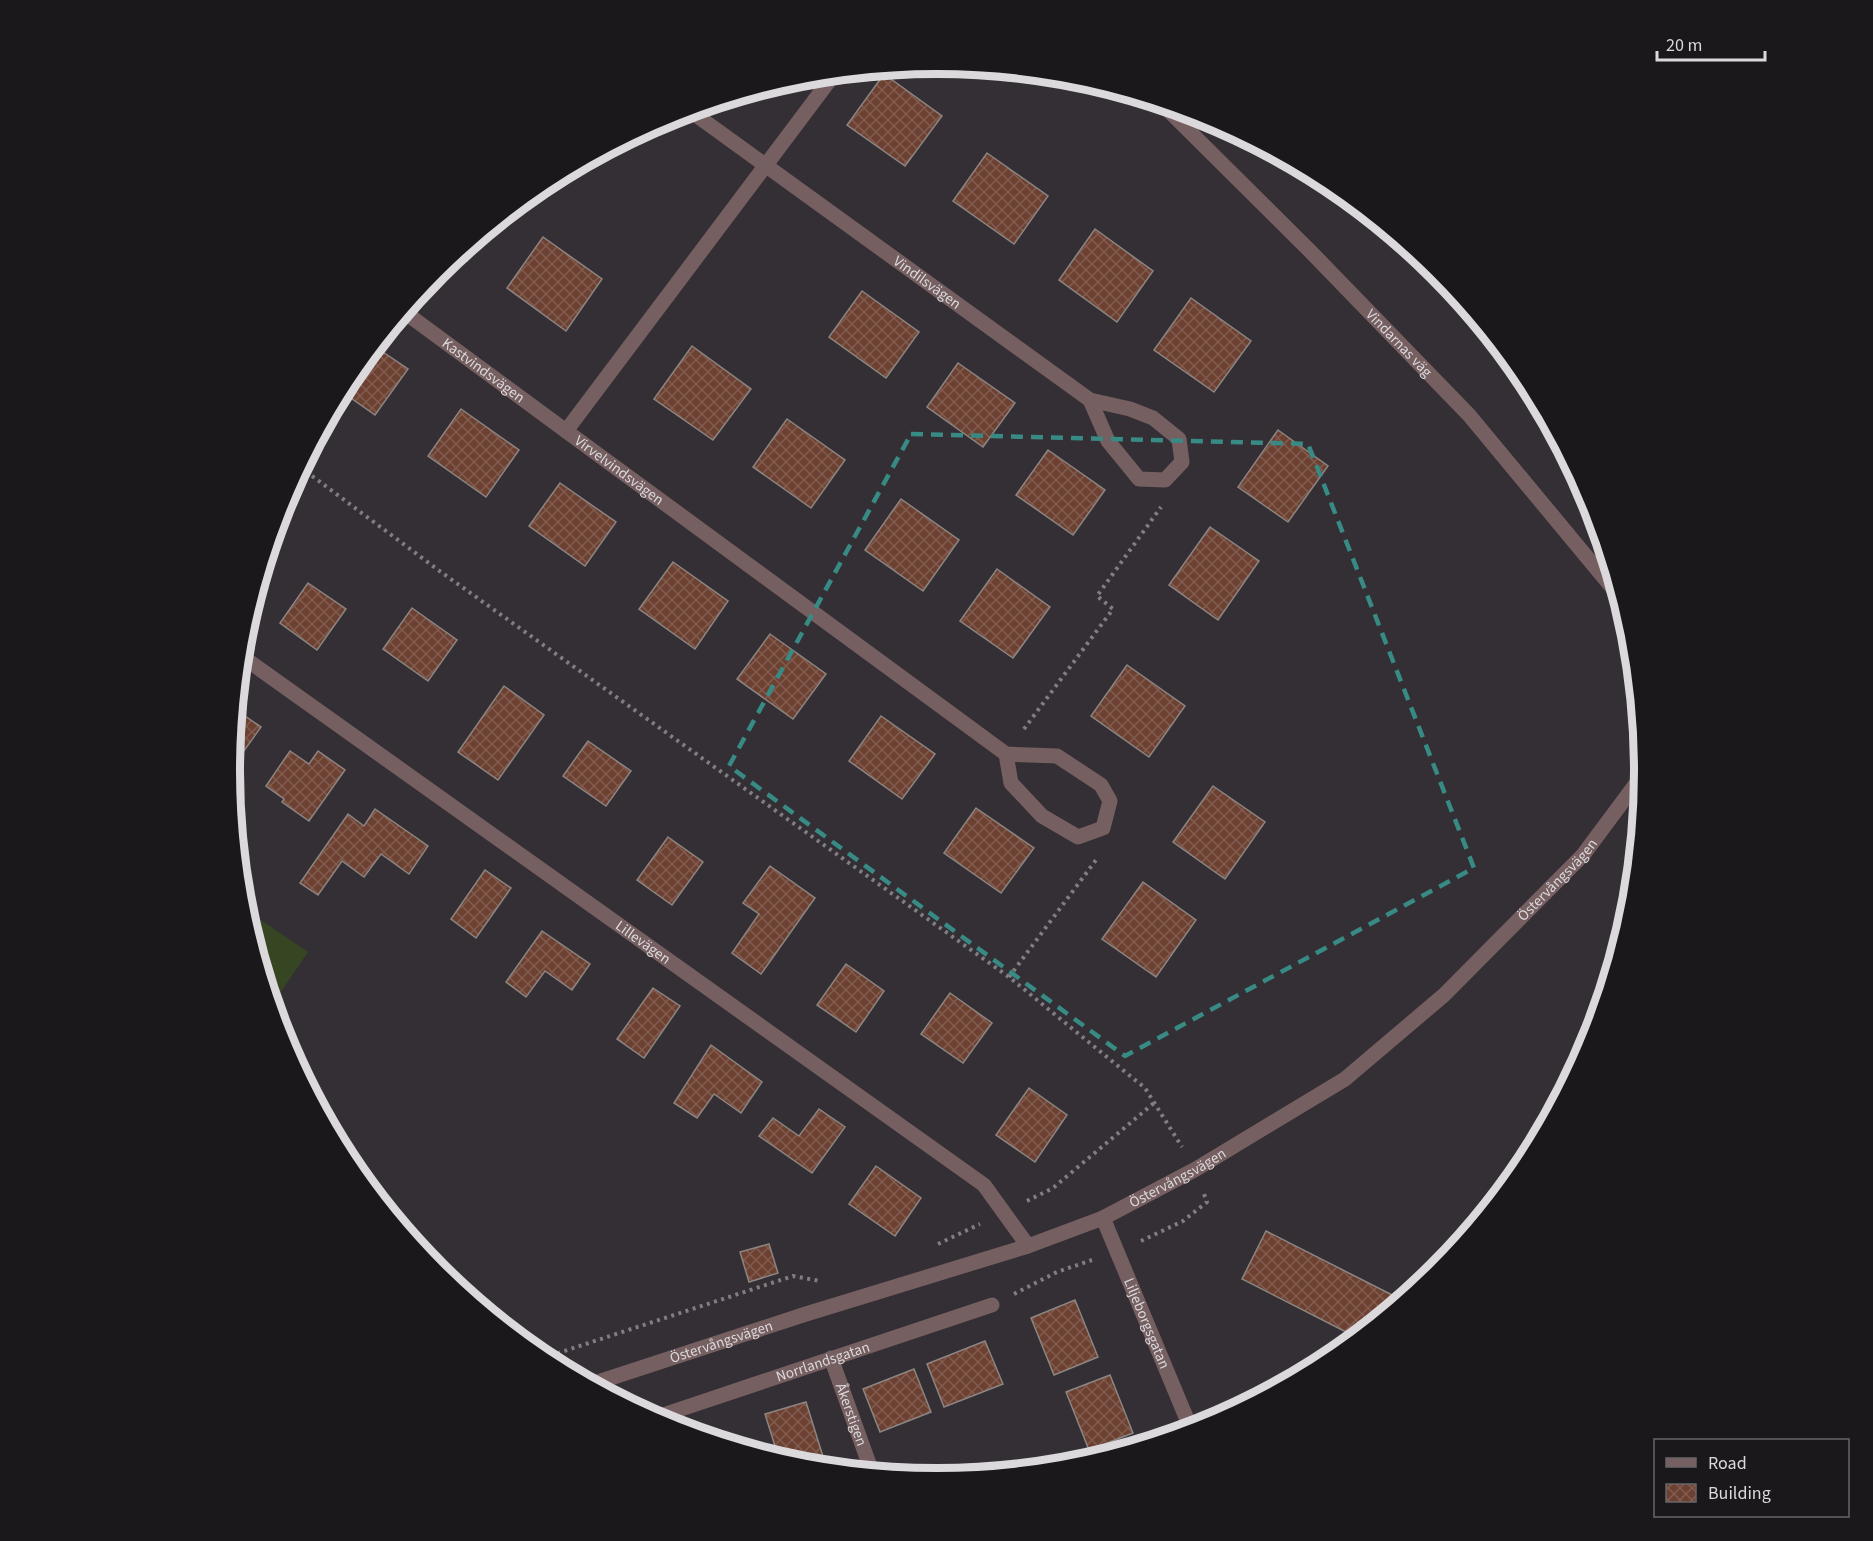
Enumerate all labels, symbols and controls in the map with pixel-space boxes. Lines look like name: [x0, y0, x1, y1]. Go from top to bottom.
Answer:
scale bar: [1657, 24, 1765, 62]
text: 20 m: [1666, 33, 1702, 58]
street label: Vindilsvägen: [889, 251, 965, 314]
street label: Vindarnas väg: [1361, 304, 1437, 382]
street label: Kastvindsvägen: [438, 333, 529, 408]
street label: Virvelvindsvägen: [570, 430, 668, 510]
street label: Östervångsvägen: [1513, 834, 1602, 926]
street label: Lillevägen: [611, 915, 675, 969]
street label: Östervångsvägen: [1125, 1143, 1230, 1213]
street label: Liljeborgsgatan: [1119, 1275, 1175, 1372]
street label: Östervångsvägen: [667, 1315, 776, 1368]
street label: Norrlandsgatan: [773, 1336, 873, 1387]
street label: Åkerstigen: [830, 1380, 872, 1449]
legend: [1654, 1439, 1849, 1517]
text: Road: [1708, 1451, 1747, 1476]
text: Building: [1708, 1481, 1771, 1506]

